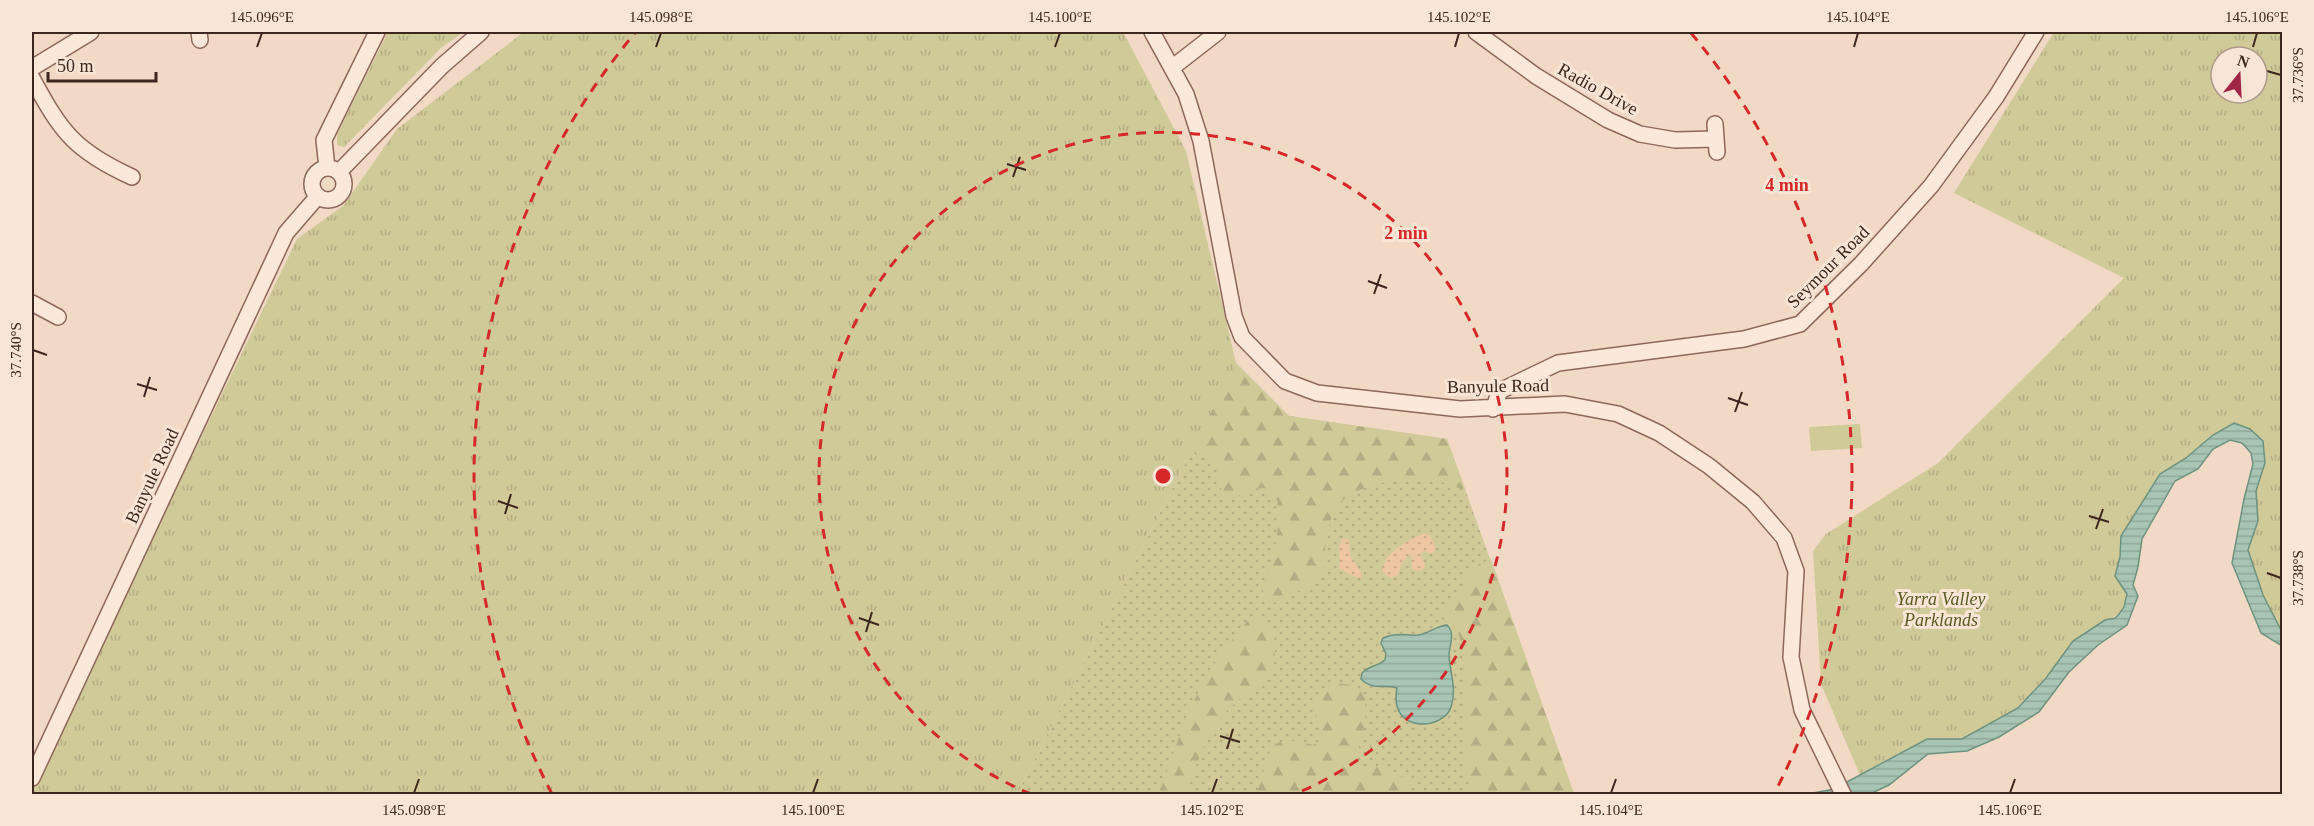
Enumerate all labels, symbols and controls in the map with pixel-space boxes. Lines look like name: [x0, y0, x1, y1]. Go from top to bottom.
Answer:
text: 145.096°E: [230, 9, 294, 25]
text: 145.098°E: [629, 9, 693, 25]
text: 145.100°E: [1028, 9, 1092, 25]
text: 145.102°E: [1427, 9, 1491, 25]
text: 145.104°E: [1826, 9, 1890, 25]
text: 145.106°E: [2225, 9, 2289, 25]
scale bar: [48, 45, 156, 83]
north arrow: [2209, 45, 2269, 105]
text: 37.736°S: [2290, 47, 2306, 103]
text: N: [2235, 51, 2252, 71]
text: 50 m: [57, 56, 94, 76]
street label: Radio Drive: [1554, 59, 1642, 119]
text: 4 min: [1765, 175, 1809, 195]
street label: Seymour Road: [1783, 222, 1873, 312]
text: 2 min: [1384, 223, 1428, 243]
text: 37.740°S: [8, 322, 24, 378]
street label: Banyule Road: [1447, 375, 1549, 397]
street label: Banyule Road: [121, 425, 183, 527]
centre of rings: [1153, 466, 1173, 486]
text: 37.738°S: [2290, 550, 2306, 606]
park label: Yarra Valley Parklands: [1897, 589, 1985, 630]
text: 145.098°E: [382, 802, 446, 818]
text: 145.100°E: [781, 802, 845, 818]
text: 145.102°E: [1180, 802, 1244, 818]
text: 145.104°E: [1579, 802, 1643, 818]
text: 145.106°E: [1978, 802, 2042, 818]

